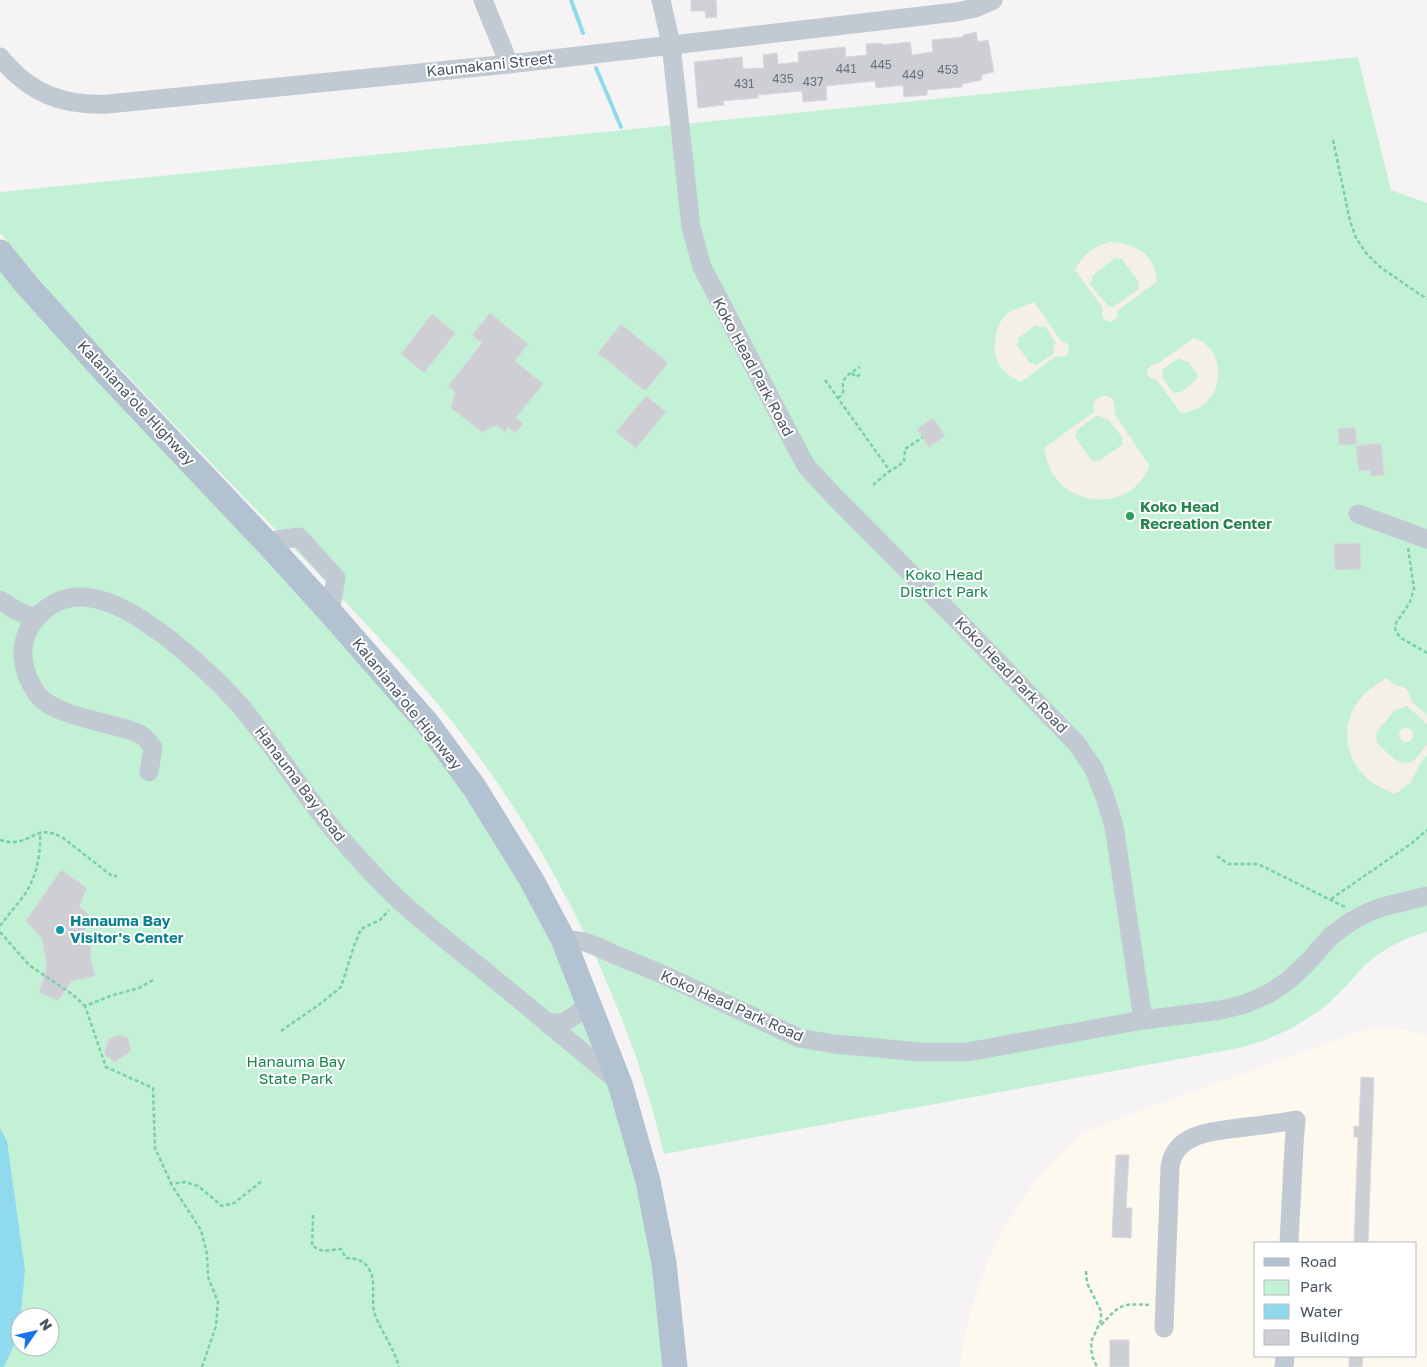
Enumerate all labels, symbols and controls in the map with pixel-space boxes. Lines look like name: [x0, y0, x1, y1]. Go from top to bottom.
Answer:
street label: Kaumakani Street: [425, 48, 554, 80]
house number: 445: [870, 57, 892, 72]
house number: 441: [836, 61, 856, 76]
house number: 453: [937, 62, 959, 77]
house number: 449: [902, 67, 924, 82]
house number: 435: [772, 71, 794, 86]
house number: 437: [803, 74, 823, 89]
house number: 431: [734, 76, 754, 91]
street label: Koko Head Park Road: [710, 294, 798, 439]
street label: Kalaniana’ole Highway: [74, 336, 200, 469]
place label: Koko Head Recreation Center: [1140, 497, 1272, 532]
marker: Koko Head Recreation Center: [1124, 510, 1136, 522]
park label: Koko Head District Park: [900, 565, 989, 600]
street label: Koko Head Park Road: [952, 612, 1072, 736]
street label: Kalaniana’ole Highway: [349, 634, 467, 773]
street label: Hanauma Bay Road: [252, 722, 350, 844]
place label: Hanauma Bay Visitor's Center: [70, 911, 184, 946]
marker: Hanauma Bay Visitor's Center: [54, 924, 66, 936]
street label: Koko Head Park Road: [658, 965, 807, 1045]
park label: Hanauma Bay State Park: [247, 1052, 346, 1087]
legend: [1254, 1242, 1417, 1357]
text: Road: [1300, 1252, 1337, 1270]
text: Park: [1300, 1277, 1333, 1295]
text: Water: [1300, 1302, 1343, 1320]
north arrow: [10, 1307, 60, 1357]
text: N: [36, 1315, 56, 1334]
text: Building: [1300, 1327, 1360, 1345]

